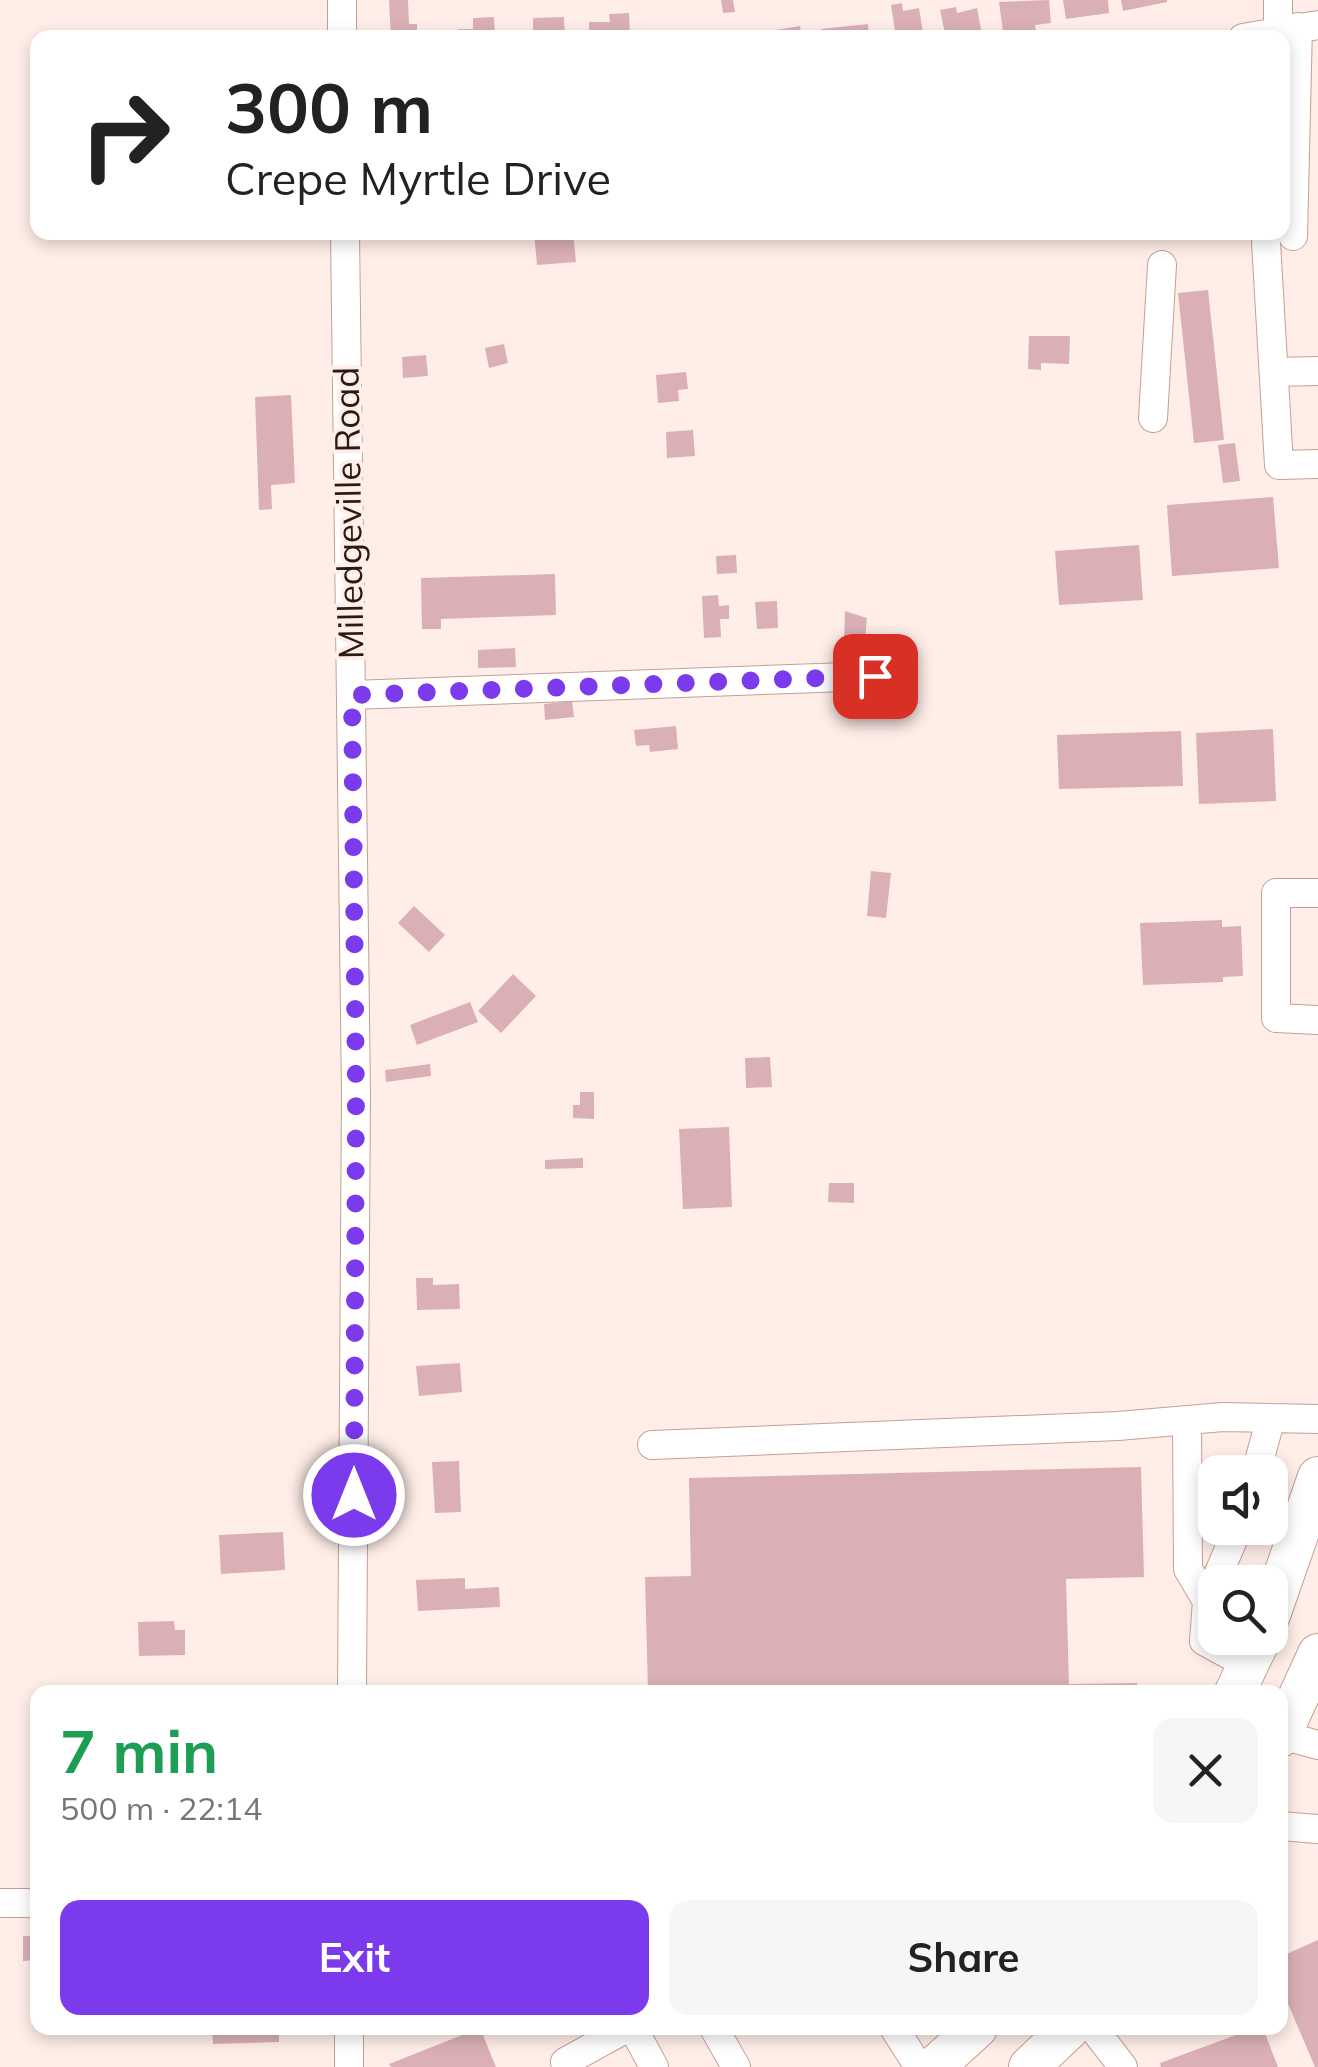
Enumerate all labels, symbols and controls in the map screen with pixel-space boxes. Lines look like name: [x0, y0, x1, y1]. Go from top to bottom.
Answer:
text: 300 m: [225, 63, 433, 151]
icon: right: [60, 70, 190, 200]
text: Crepe Myrtle Drive: [225, 150, 611, 206]
street label: Milledgeville Road: [323, 366, 373, 660]
pin: [833, 634, 918, 719]
icon: arrive: [848, 649, 903, 704]
position arrow: [302, 1443, 406, 1547]
map controls: [1198, 1455, 1288, 1655]
button: sound: [1198, 1455, 1288, 1545]
button: search: [1198, 1565, 1288, 1655]
text: 7 min: [60, 1713, 218, 1788]
button: close: [1153, 1718, 1258, 1823]
text: 500 m · 22:14: [60, 1788, 262, 1828]
button: Exit: [60, 1900, 649, 2015]
button: Share: [669, 1900, 1258, 2015]

